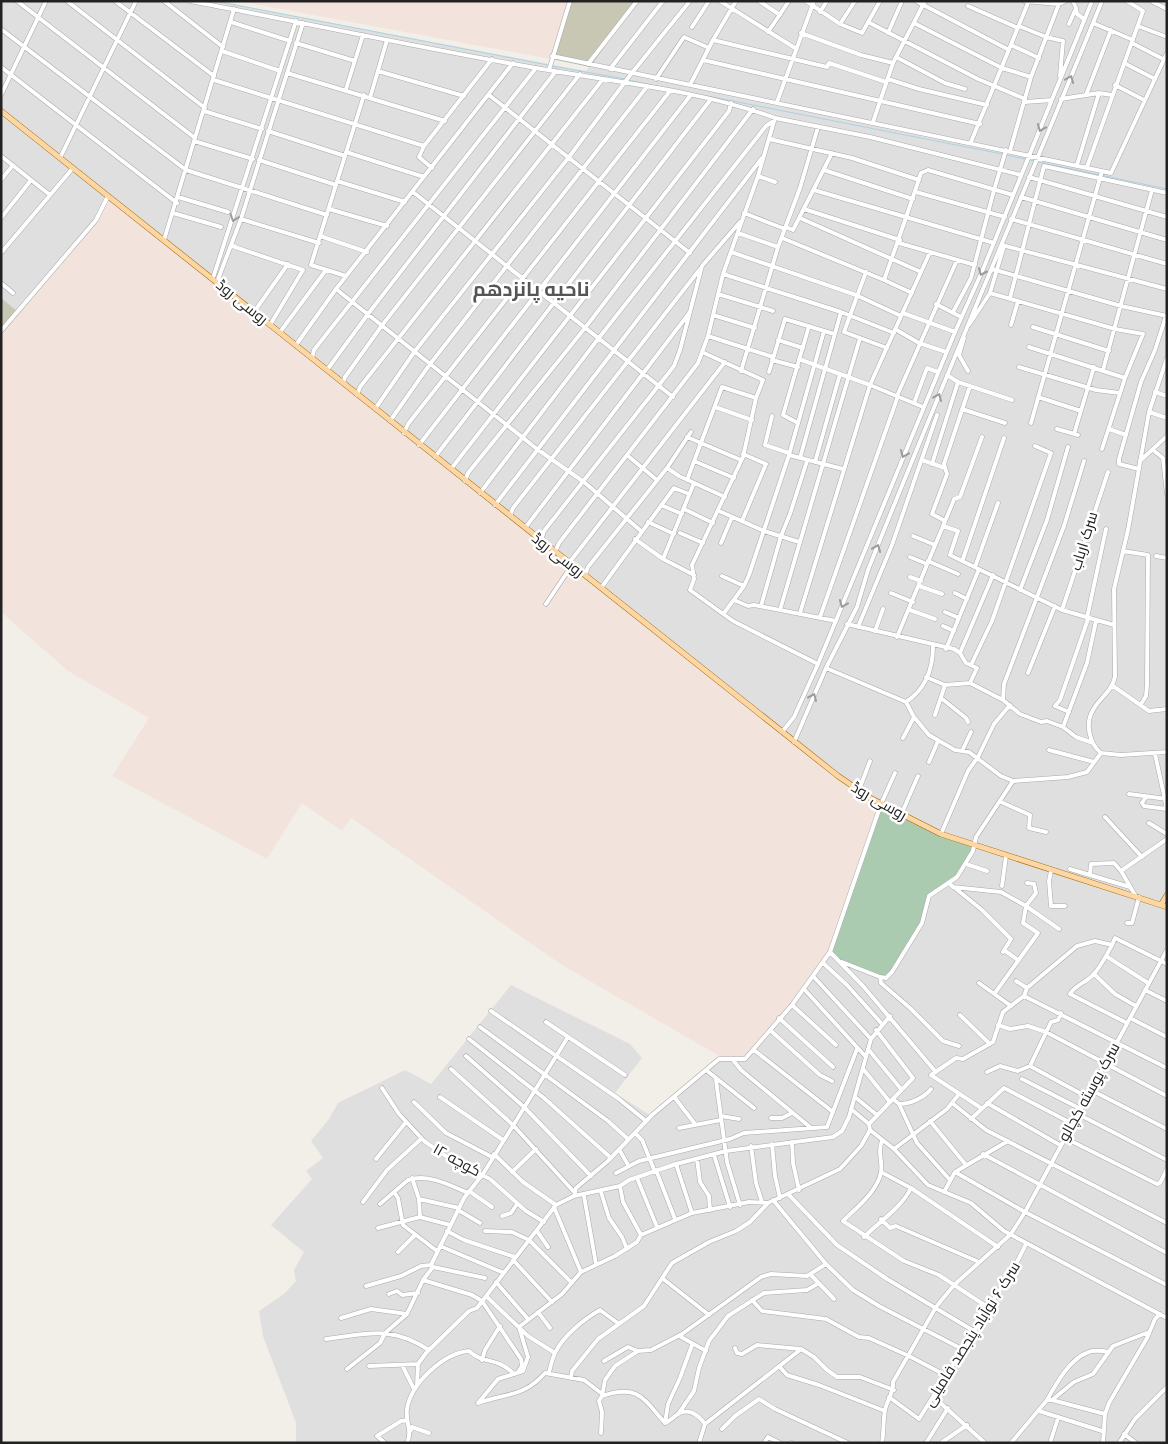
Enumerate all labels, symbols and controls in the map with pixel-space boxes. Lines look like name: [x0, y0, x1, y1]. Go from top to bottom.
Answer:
one-way arrow: [1064, 76, 1074, 84]
one-way arrow: [1036, 123, 1046, 131]
one-way arrow: [229, 213, 239, 222]
one-way arrow: [978, 267, 988, 276]
street label: روسی روڈ: [212, 274, 273, 329]
district label: ناحیه پانزدهم: [472, 275, 590, 303]
one-way arrow: [931, 393, 942, 402]
one-way arrow: [900, 449, 911, 458]
street label: سرک ارباب: [1065, 509, 1102, 573]
street label: روسی روڈ: [528, 528, 589, 582]
one-way arrow: [871, 544, 881, 553]
one-way arrow: [838, 599, 849, 608]
one-way arrow: [807, 693, 817, 702]
street label: روسی روڈ: [848, 776, 911, 825]
street label: سرک پوسته کچالو: [1053, 1038, 1124, 1145]
street label: کوچه ۱۲: [430, 1138, 485, 1181]
street label: سرک ۶ نوآباد پنجصد فامیلی: [918, 1257, 1025, 1410]

